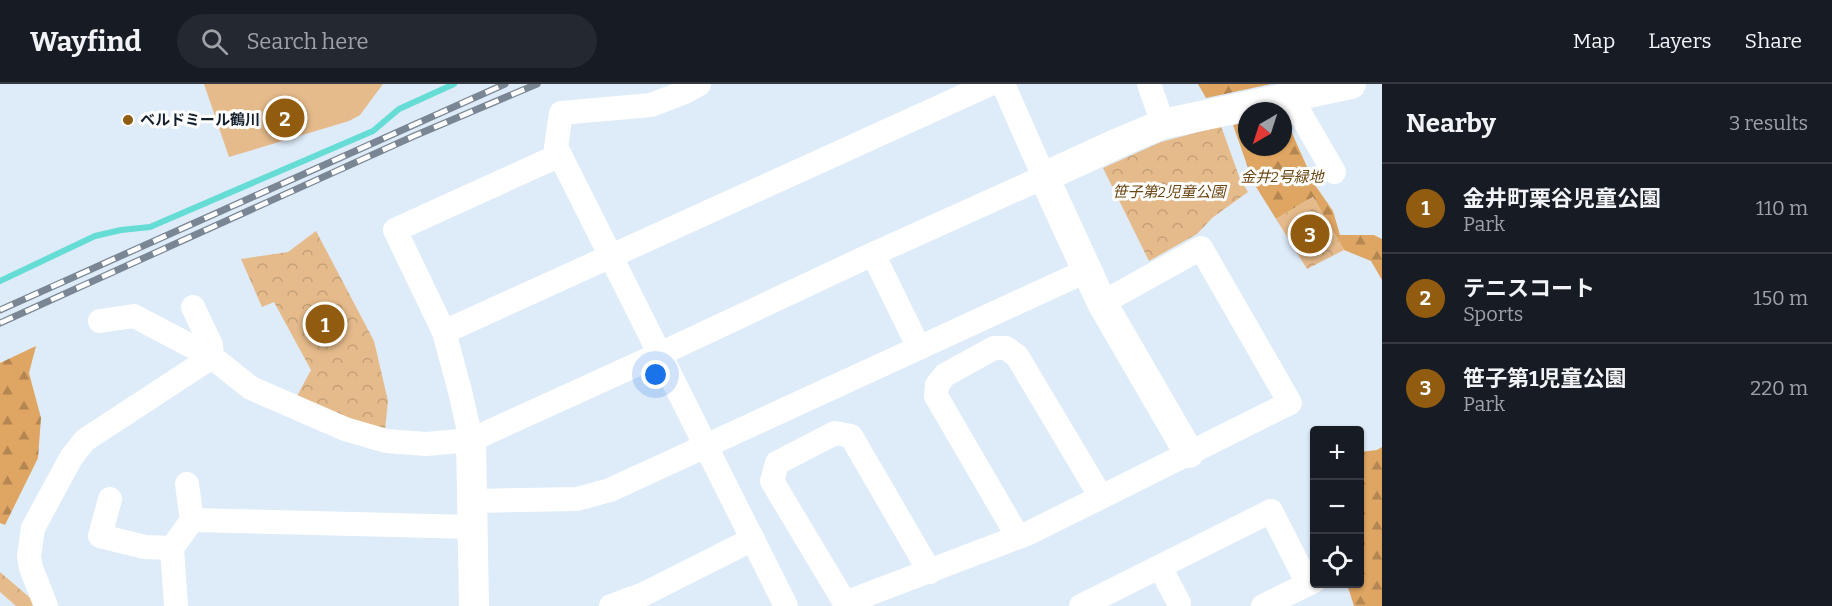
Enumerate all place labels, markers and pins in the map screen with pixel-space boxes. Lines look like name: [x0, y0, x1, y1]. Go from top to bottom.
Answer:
pin: 2: [266, 96, 304, 141]
place label: ベルドミール鶴川: [140, 111, 260, 129]
marker: ベルドミール鶴川: [121, 113, 135, 127]
pin: 3: [1290, 212, 1330, 256]
pin: 1: [306, 302, 344, 346]

